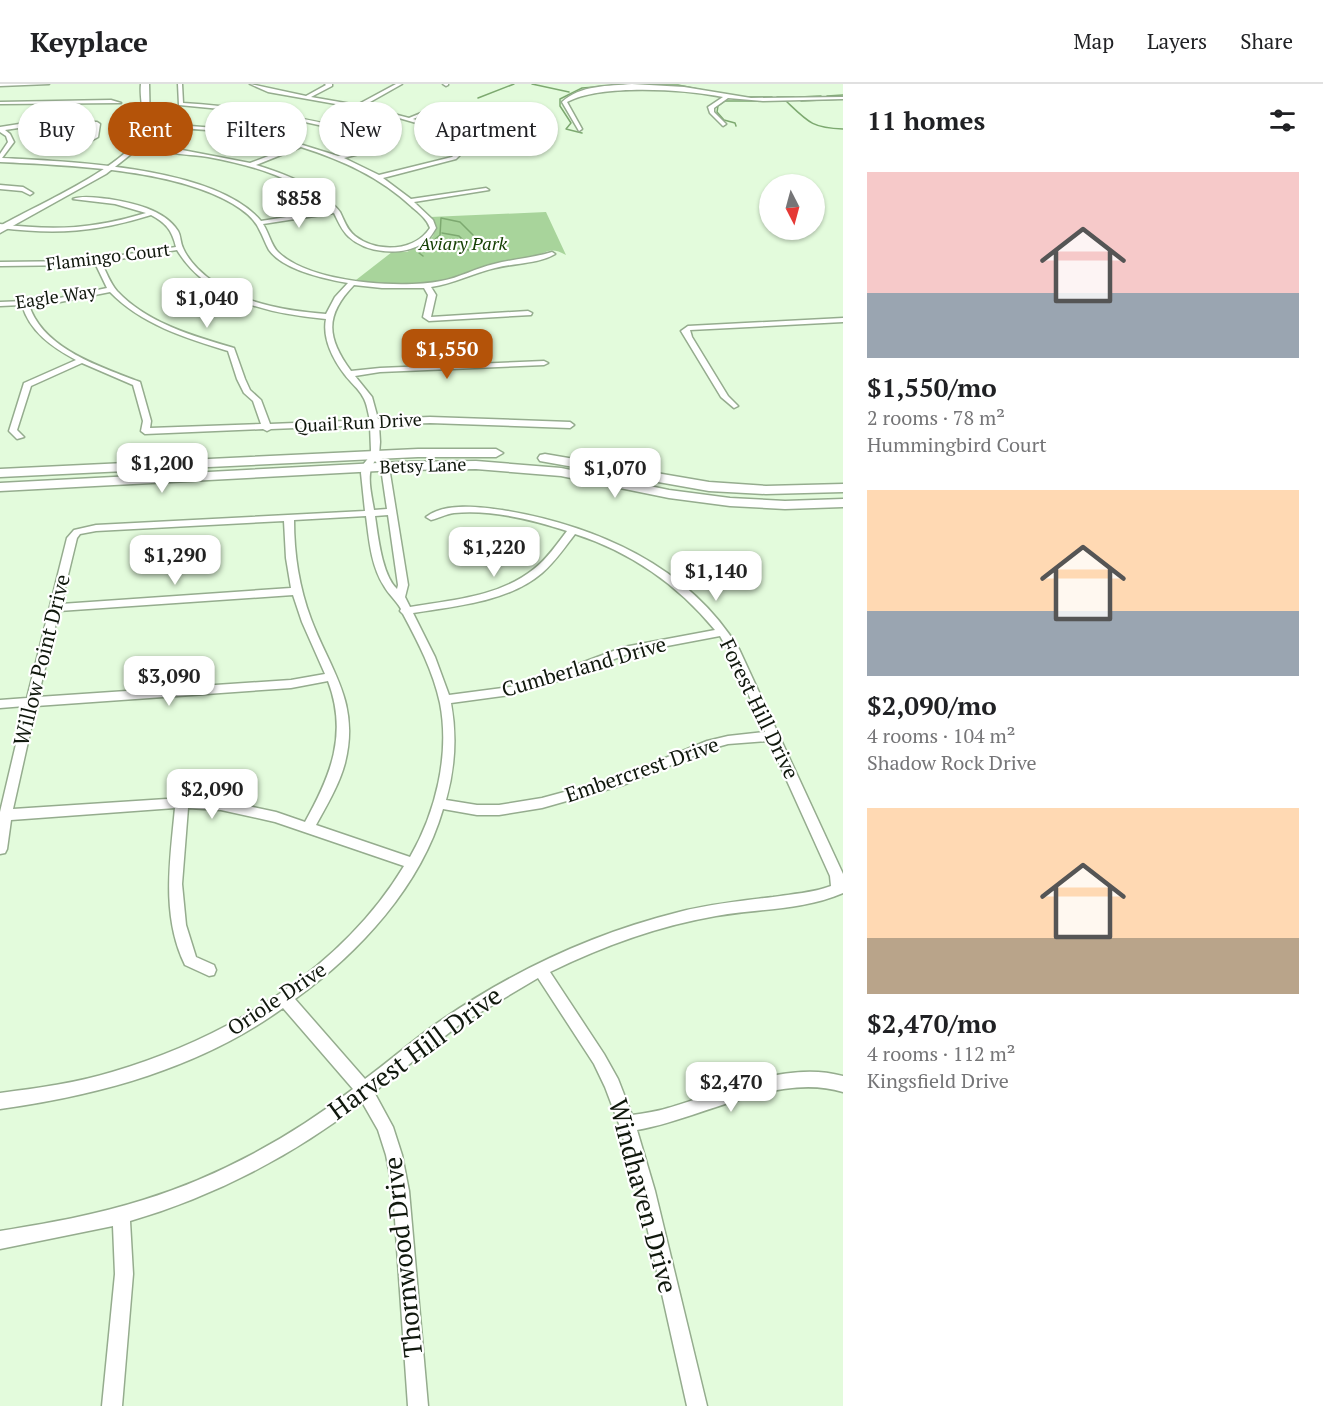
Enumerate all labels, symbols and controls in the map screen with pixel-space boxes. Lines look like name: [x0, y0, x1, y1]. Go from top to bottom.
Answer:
text: Keyplace: [30, 23, 148, 60]
text: Map: [1073, 27, 1114, 55]
text: Layers: [1147, 27, 1207, 55]
text: Share: [1240, 27, 1293, 55]
chip: Buy: [18, 102, 96, 156]
chip: Rent: [108, 102, 193, 156]
chip: Filters: [205, 102, 307, 156]
chip: New: [319, 102, 402, 156]
chip: Apartment: [414, 102, 558, 156]
text: 11 homes: [867, 103, 985, 137]
icon: filters: [1266, 104, 1299, 137]
north arrow: [759, 174, 825, 240]
map controls: [759, 174, 825, 240]
pin: $858: [263, 178, 335, 229]
text: $858: [276, 184, 322, 211]
icon: home: [1029, 211, 1137, 319]
park label: Aviary Park: [418, 231, 508, 255]
street label: Flamingo Court: [44, 236, 172, 276]
street label: Eagle Way: [14, 278, 99, 314]
pin: $1,040: [158, 278, 256, 329]
text: $1,040: [176, 284, 238, 311]
pin: $1,550: [398, 329, 496, 380]
text: $1,550: [416, 335, 478, 362]
text: $1,550/mo: [867, 370, 997, 404]
text: 2 rooms · 78 m²: [867, 404, 1005, 431]
street label: Quail Run Drive: [294, 407, 422, 437]
text: Hummingbird Court: [867, 431, 1047, 458]
pin: $1,200: [113, 443, 211, 494]
pin: $1,070: [566, 448, 664, 499]
text: $1,200: [131, 449, 193, 476]
street label: Betsy Lane: [379, 451, 467, 479]
text: $1,070: [584, 454, 646, 481]
pin: $1,220: [445, 527, 543, 578]
icon: home: [1029, 529, 1137, 637]
text: $1,220: [463, 533, 525, 560]
pin: $1,290: [126, 535, 224, 586]
text: $1,290: [144, 541, 206, 568]
pin: $1,140: [667, 551, 765, 602]
text: $1,140: [685, 557, 747, 584]
street label: Willow Point Drive: [6, 571, 76, 748]
street label: Cumberland Drive: [498, 629, 669, 703]
street label: Forest Hill Drive: [714, 634, 806, 783]
pin: $3,090: [120, 656, 218, 707]
text: $3,090: [138, 662, 200, 689]
text: $2,090/mo: [867, 688, 997, 722]
text: 4 rooms · 104 m²: [867, 722, 1015, 749]
street label: Embercrest Drive: [561, 730, 722, 808]
text: Shadow Rock Drive: [867, 749, 1037, 776]
pin: $2,090: [163, 769, 261, 820]
text: $2,090: [181, 775, 243, 802]
icon: home: [1029, 847, 1137, 955]
street label: Oriole Drive: [222, 955, 331, 1042]
street label: Harvest Hill Drive: [321, 978, 508, 1127]
text: $2,470/mo: [867, 1006, 997, 1040]
text: 4 rooms · 112 m²: [867, 1040, 1015, 1067]
pin: $2,470: [682, 1062, 780, 1113]
text: Kingsfield Drive: [867, 1067, 1009, 1094]
text: $2,470: [700, 1068, 762, 1095]
street label: Windhaven Drive: [602, 1095, 686, 1297]
street label: Thornwood Drive: [375, 1155, 429, 1359]

